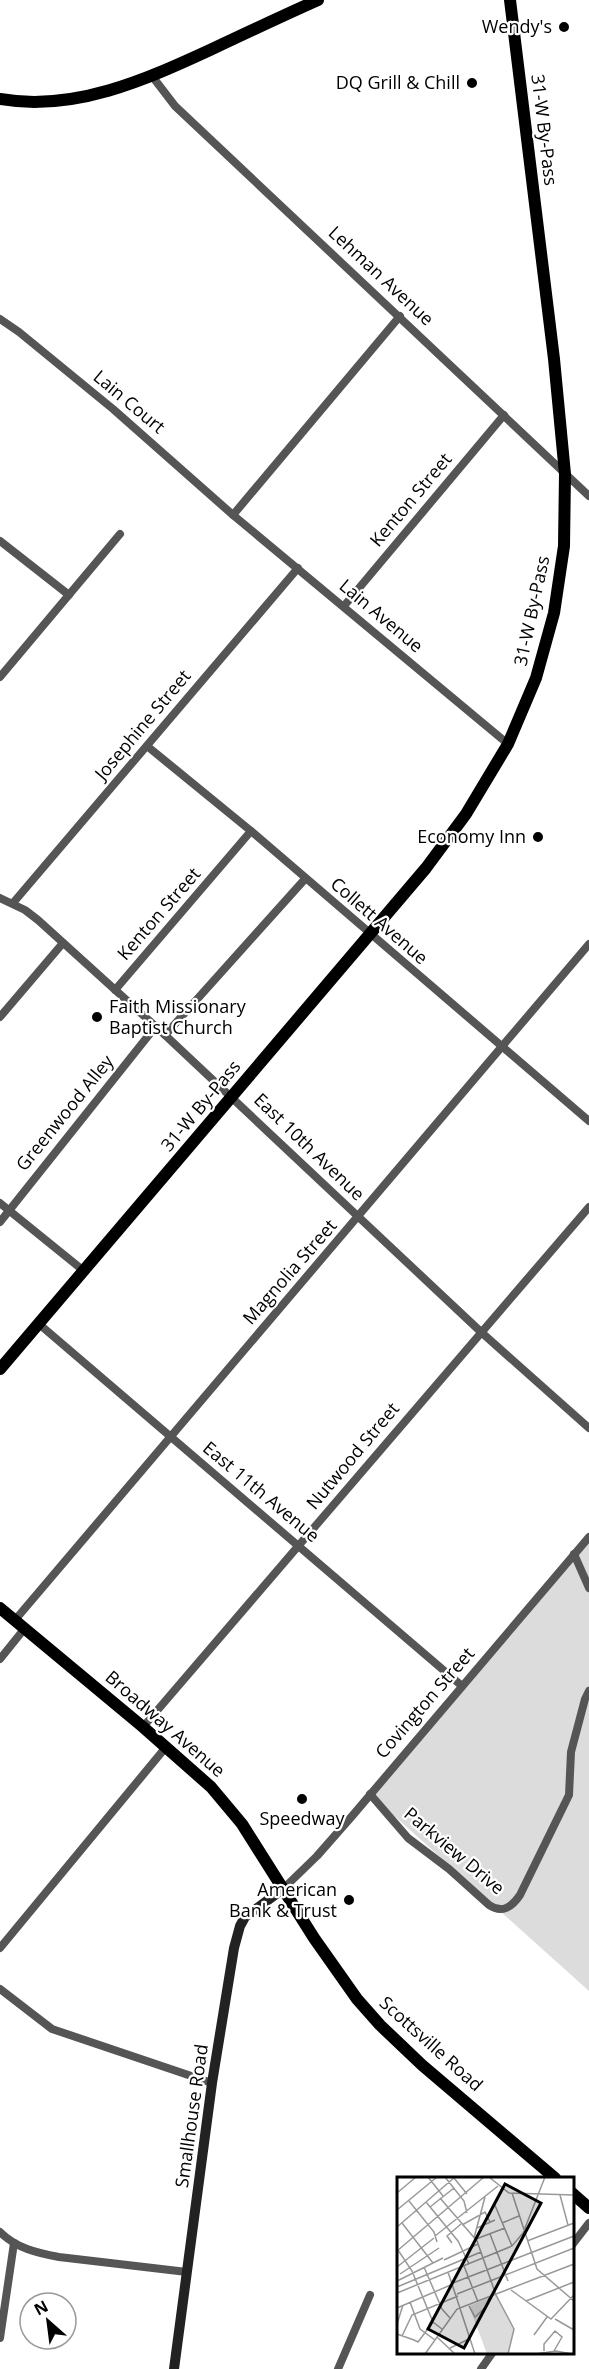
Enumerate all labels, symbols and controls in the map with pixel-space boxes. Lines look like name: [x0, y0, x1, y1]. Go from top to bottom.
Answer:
place label: Wendy's: [482, 14, 552, 38]
marker: Wendy's: [557, 20, 571, 34]
place label: DQ Grill & Chill: [336, 70, 460, 94]
street label: 31-W By-Pass: [526, 73, 564, 187]
marker: DQ Grill & Chill: [465, 76, 479, 90]
street label: Lehman Avenue: [324, 220, 439, 330]
street label: Lain Court: [89, 364, 171, 438]
street label: Kenton Street: [364, 447, 457, 551]
street label: 31-W By-Pass: [508, 553, 554, 668]
street label: Lain Avenue: [335, 573, 429, 657]
street label: Josephine Street: [88, 664, 195, 786]
place label: Economy Inn: [417, 824, 526, 848]
marker: Economy Inn: [531, 830, 545, 844]
street label: Kenton Street: [111, 862, 205, 965]
street label: Collett Avenue: [326, 871, 433, 969]
place label: Faith Missionary Baptist Church: [109, 994, 247, 1039]
marker: Faith Missionary Baptist Church: [90, 1010, 104, 1024]
street label: Greenwood Alley: [10, 1049, 119, 1175]
street label: 31-W By-Pass: [155, 1055, 245, 1156]
street label: East 10th Avenue: [249, 1087, 370, 1205]
street label: Magnolia Street: [237, 1214, 342, 1329]
street label: Nutwood Street: [300, 1397, 404, 1514]
street label: East 11th Avenue: [198, 1435, 325, 1547]
street label: Covington Street: [369, 1642, 479, 1763]
street label: Broadway Avenue: [101, 1665, 231, 1782]
marker: Speedway: [295, 1792, 309, 1806]
street label: Parkview Drive: [399, 1801, 510, 1899]
place label: Speedway: [259, 1806, 346, 1830]
place label: American Bank & Trust: [229, 1877, 337, 1922]
marker: American Bank & Trust: [342, 1893, 356, 1907]
street label: Scottsville Road: [375, 1990, 488, 2096]
street label: Smallhouse Road: [169, 2042, 213, 2189]
inset map: [397, 2177, 574, 2354]
north arrow: [18, 2291, 78, 2351]
text: N: [30, 2295, 52, 2321]

